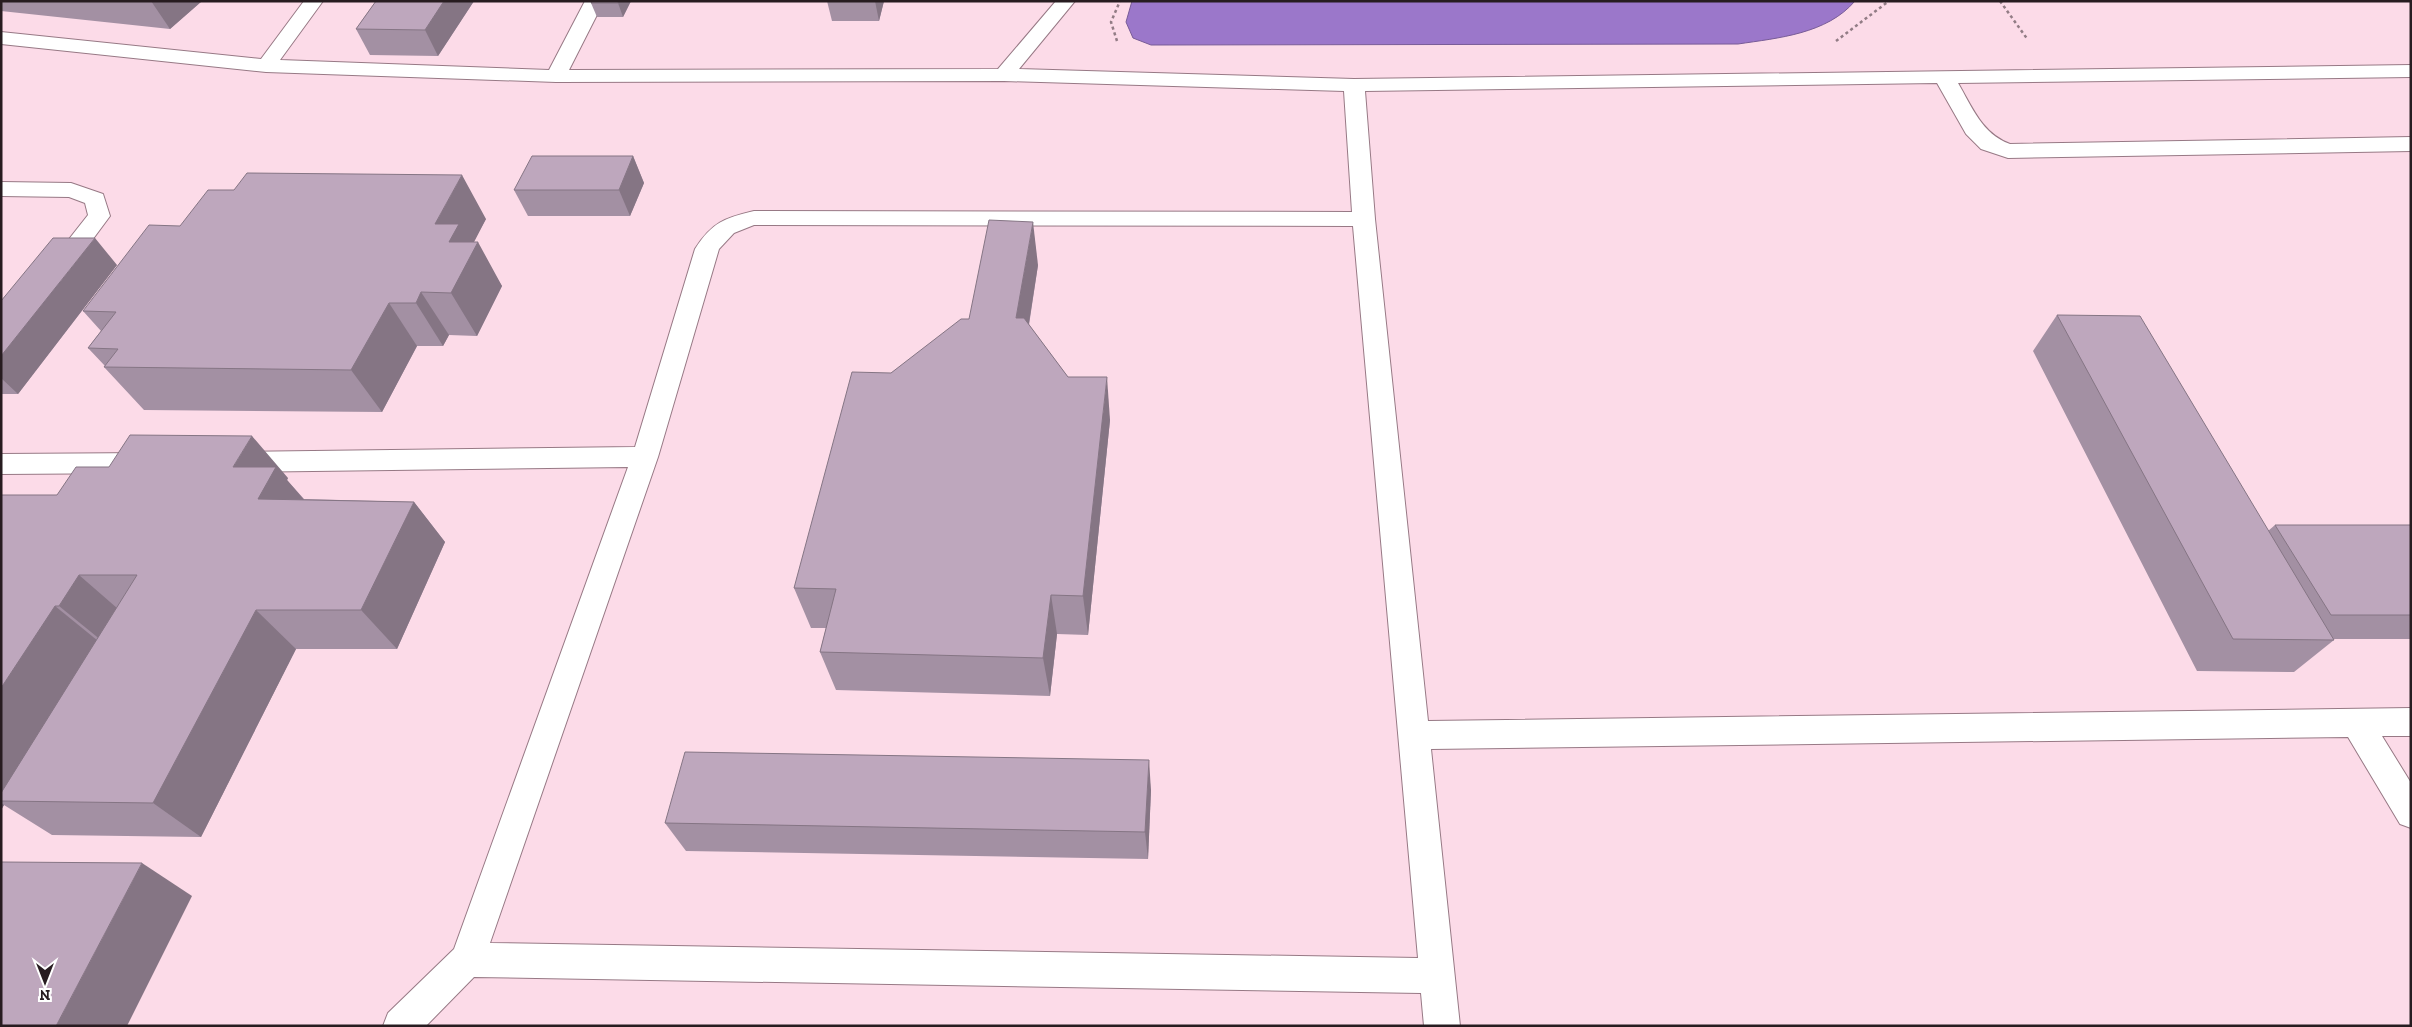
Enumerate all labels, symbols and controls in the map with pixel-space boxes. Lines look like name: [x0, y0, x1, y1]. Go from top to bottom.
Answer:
north arrow: [20, 957, 70, 1007]
text: N: [39, 986, 50, 1003]

